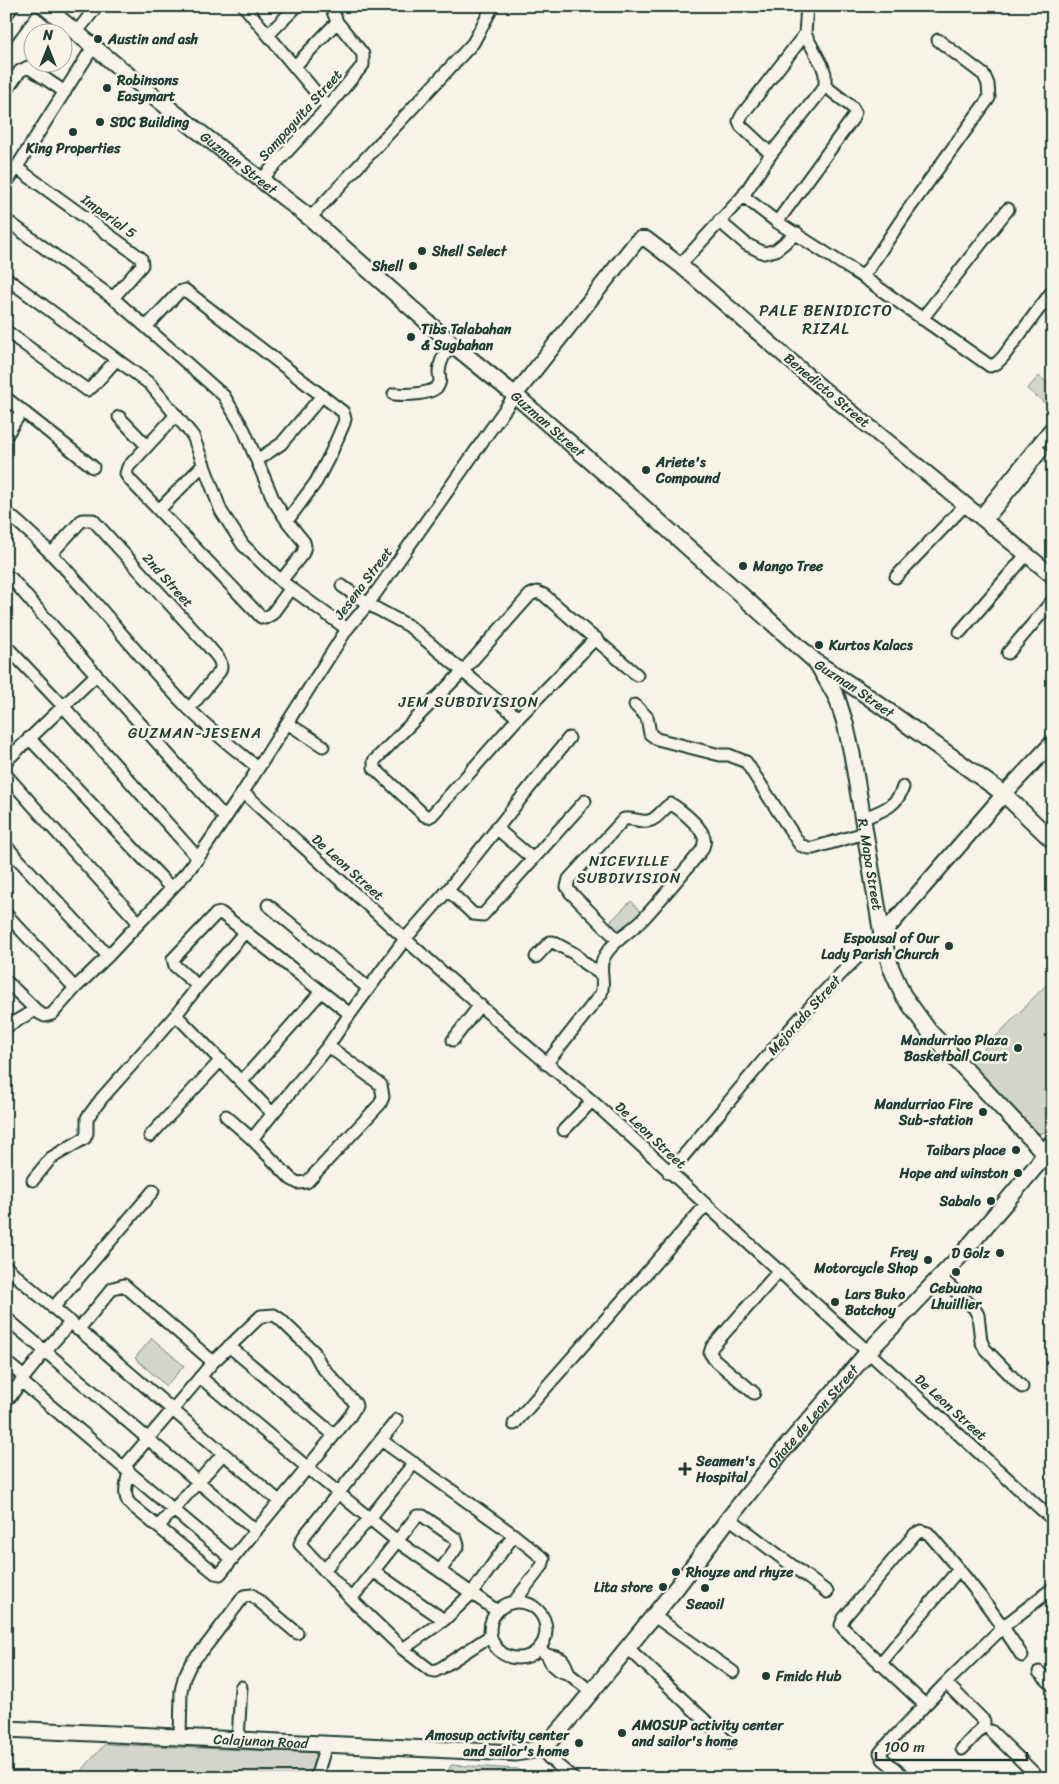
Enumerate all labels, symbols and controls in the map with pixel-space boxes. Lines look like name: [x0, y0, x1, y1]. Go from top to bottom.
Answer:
north arrow: [22, 22, 72, 72]
text: N: [42, 23, 53, 48]
place label: Austin and ash: [107, 27, 199, 52]
marker: Austin and ash: [92, 33, 104, 45]
street label: Sampaguita Street: [252, 64, 349, 167]
place label: Robinsons Easymart: [116, 68, 179, 109]
marker: Robinsons Easymart: [101, 82, 113, 94]
place label: SDC Building: [109, 110, 190, 135]
marker: SDC Building: [94, 116, 106, 128]
street label: Guzman Street: [194, 125, 284, 202]
marker: King Properties: [67, 126, 79, 138]
place label: King Properties: [25, 136, 121, 161]
street label: Imperial 5: [75, 187, 142, 245]
place label: Shell Select: [431, 239, 508, 264]
marker: Shell Select: [416, 245, 428, 257]
place label: Shell: [371, 254, 404, 279]
marker: Shell: [407, 260, 419, 272]
district label: PALE BENIDICTO RIZAL: [759, 296, 893, 343]
place label: Tibs Talabahan & Sugbahan: [421, 317, 512, 358]
marker: Tibs Talabahan & Sugbahan: [405, 331, 417, 343]
street label: Benedicto Street: [778, 347, 876, 434]
street label: Guzman Street: [505, 385, 592, 465]
place label: Ariete's Compound: [655, 450, 721, 491]
marker: Ariete's Compound: [640, 464, 652, 476]
street label: Jesena Street: [327, 541, 399, 626]
street label: 2nd Street: [136, 547, 199, 614]
place label: Mango Tree: [752, 554, 824, 579]
marker: Mango Tree: [737, 560, 749, 572]
place label: Kurtos Kalacs: [828, 633, 913, 658]
marker: Kurtos Kalacs: [813, 639, 825, 651]
street label: Guzman Street: [809, 652, 901, 726]
district label: JEM SUBDIVISION: [398, 689, 539, 715]
district label: GUZMAN-JESENA: [128, 720, 262, 746]
street label: R. Mapa Street: [850, 817, 890, 912]
street label: De Leon Street: [306, 828, 390, 907]
district label: NICEVILLE SUBDIVISION: [576, 848, 682, 891]
place label: Espousal of Our Lady Parish Church: [821, 926, 940, 967]
marker: Espousal of Our Lady Parish Church: [943, 940, 955, 952]
street label: Mejorada Street: [761, 968, 848, 1061]
place label: Mandurriao Plaza Basketball Court: [900, 1028, 1009, 1069]
marker: Mandurriao Plaza Basketball Court: [1012, 1042, 1024, 1054]
place label: Mandurriao Fire Sub-station: [874, 1092, 974, 1133]
street label: De Leon Street: [609, 1095, 692, 1175]
marker: Mandurriao Fire Sub-station: [977, 1106, 989, 1118]
place label: Taibars place: [926, 1138, 1007, 1163]
marker: Taibars place: [1010, 1144, 1022, 1156]
place label: Hope and winston: [899, 1161, 1008, 1186]
marker: Hope and winston: [1012, 1167, 1024, 1179]
place label: Sabalo: [939, 1189, 981, 1214]
marker: Sabalo: [985, 1195, 997, 1207]
place label: Frey Motorcycle Shop: [813, 1240, 919, 1281]
place label: D Golz: [952, 1241, 991, 1266]
marker: D Golz: [994, 1247, 1006, 1259]
marker: Frey Motorcycle Shop: [922, 1254, 934, 1266]
marker: Cebuana Lhuillier: [950, 1266, 962, 1278]
place label: Cebuana Lhuillier: [929, 1276, 982, 1317]
place label: Lars Buko Batchoy: [845, 1282, 905, 1323]
marker: Lars Buko Batchoy: [829, 1296, 841, 1308]
street label: Oñate de Leon Street: [761, 1358, 866, 1474]
street label: De Leon Street: [909, 1368, 993, 1447]
place label: Seamen's Hospital: [695, 1449, 755, 1490]
marker: Seamen's Hospital: [678, 1462, 692, 1476]
place label: Rhoyze and rhyze: [685, 1560, 794, 1585]
marker: Rhoyze and rhyze: [670, 1566, 682, 1578]
place label: Lita store: [594, 1575, 654, 1600]
marker: Lita store: [657, 1581, 669, 1593]
marker: Seaoil: [699, 1582, 711, 1594]
place label: Seaoil: [685, 1592, 725, 1617]
place label: Fmidc Hub: [775, 1664, 842, 1689]
marker: Fmidc Hub: [760, 1670, 772, 1682]
place label: AMOSUP activity center and sailor's home: [631, 1713, 784, 1754]
place label: Amosup activity center and sailor's home: [424, 1723, 570, 1764]
street label: Calajunan Road: [213, 1727, 310, 1756]
marker: AMOSUP activity center and sailor's home: [616, 1727, 628, 1739]
scale bar: [876, 1729, 1028, 1761]
text: 100 m: [884, 1734, 925, 1760]
marker: Amosup activity center and sailor's home: [573, 1737, 585, 1749]

